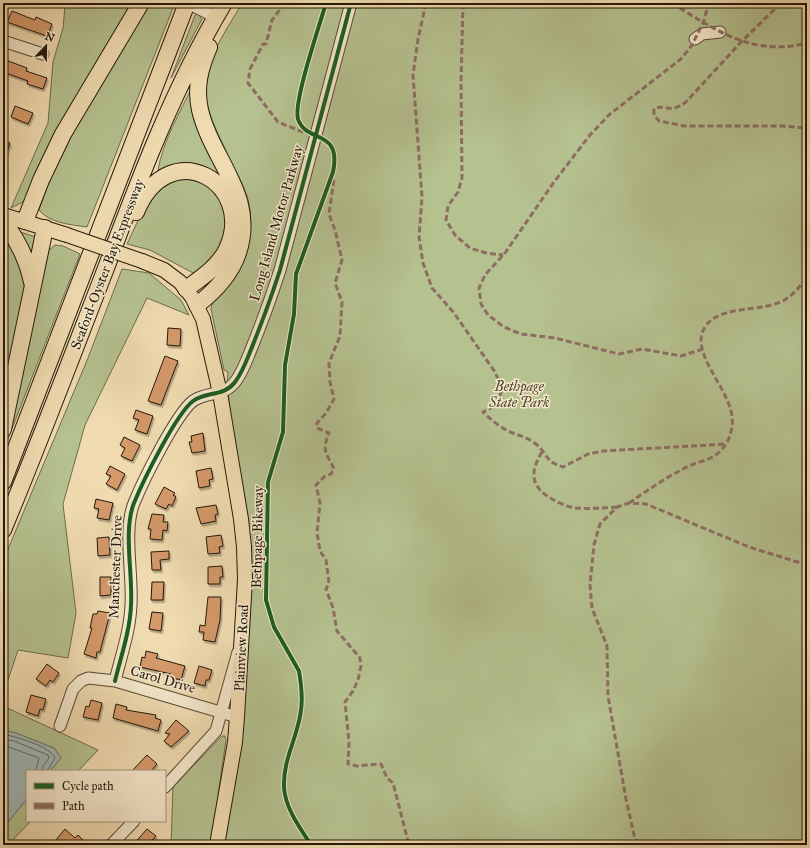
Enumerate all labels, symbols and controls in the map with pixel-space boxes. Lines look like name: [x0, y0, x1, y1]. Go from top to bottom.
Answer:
north arrow: [26, 26, 66, 66]
text: N: [43, 29, 57, 45]
street label: Long Island Motor Parkway: [246, 143, 307, 303]
street label: Seaford-Oyster Bay Expressway: [67, 176, 148, 352]
park label: Bethpage State Park: [488, 378, 550, 411]
street label: Bethpage Bikeway: [248, 485, 267, 589]
street label: Manchester Drive: [105, 515, 126, 619]
street label: Plainview Road: [231, 604, 252, 692]
street label: Carol Drive: [128, 662, 198, 697]
legend: [26, 770, 166, 822]
text: Cycle path: [62, 779, 114, 793]
text: Path: [62, 799, 85, 813]

